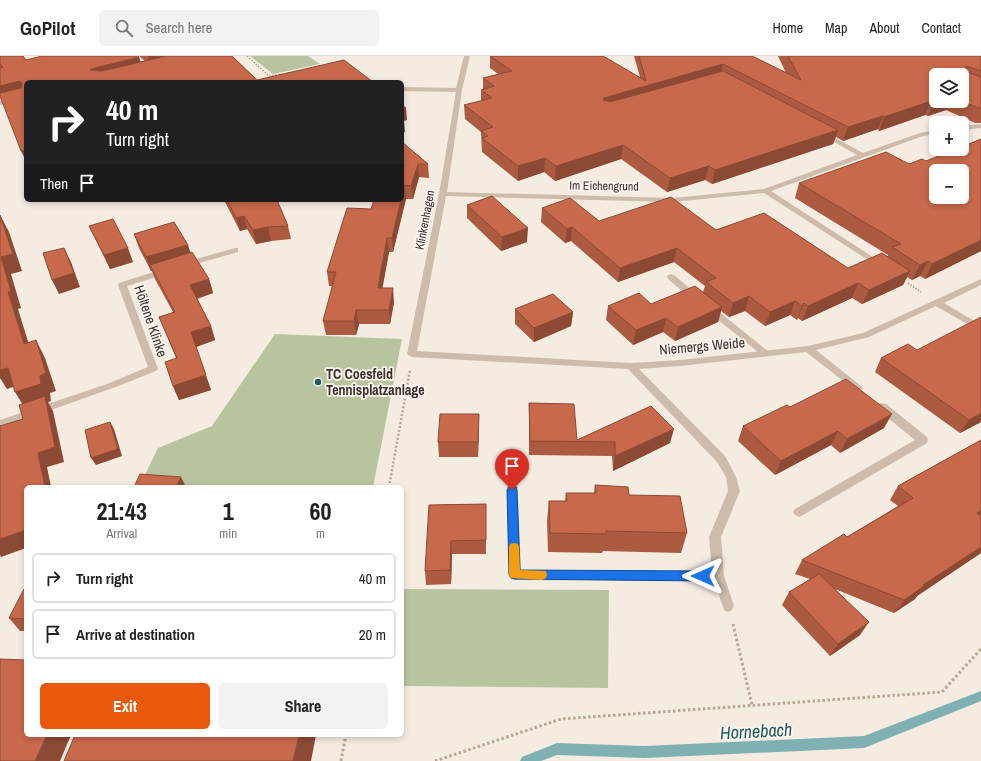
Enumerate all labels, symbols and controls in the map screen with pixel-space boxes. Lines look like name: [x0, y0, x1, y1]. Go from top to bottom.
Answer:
search box: [99, 10, 379, 46]
text: GoPilot: [20, 15, 75, 41]
icon: search: [113, 17, 135, 39]
text: Search here: [145, 17, 212, 38]
text: Home: [772, 19, 803, 37]
text: Map: [825, 19, 847, 37]
text: About: [869, 19, 899, 37]
text: Contact: [921, 19, 961, 37]
map controls: [929, 68, 969, 204]
button: layers: [929, 68, 969, 108]
text: 40 m: [106, 91, 158, 129]
icon: right: [40, 96, 92, 148]
button: +: [929, 116, 969, 156]
text: Turn right: [106, 127, 169, 152]
button: −: [929, 164, 969, 204]
icon: arrive: [76, 172, 98, 194]
text: Then: [40, 173, 68, 194]
street label: Im Eichengrund: [569, 177, 639, 195]
street label: Klinkenhagen: [411, 189, 439, 251]
street label: Höltene Klinke: [130, 283, 172, 359]
street label: Niemergs Weide: [658, 333, 746, 359]
place label: TC Coesfeld Tennisplatzanlage: [326, 365, 425, 399]
marker: TC Coesfeld Tennisplatzanlage: [313, 377, 323, 387]
pin: [495, 449, 529, 490]
icon: arrive: [501, 455, 523, 477]
text: 21:43: [97, 495, 147, 527]
text: 1: [223, 495, 234, 527]
text: 60: [310, 495, 332, 527]
text: Arrival: [106, 525, 137, 542]
text: min: [219, 525, 237, 542]
text: m: [316, 525, 325, 542]
position arrow: [682, 555, 724, 597]
icon: right: [42, 567, 64, 589]
text: Turn right: [76, 568, 133, 589]
text: 40 m: [359, 568, 386, 589]
icon: arrive: [42, 623, 64, 645]
text: Arrive at destination: [76, 624, 195, 645]
text: 20 m: [359, 624, 386, 645]
button: Exit: [40, 683, 210, 729]
button: Share: [218, 683, 388, 729]
water label: Hornebach: [719, 717, 793, 745]

